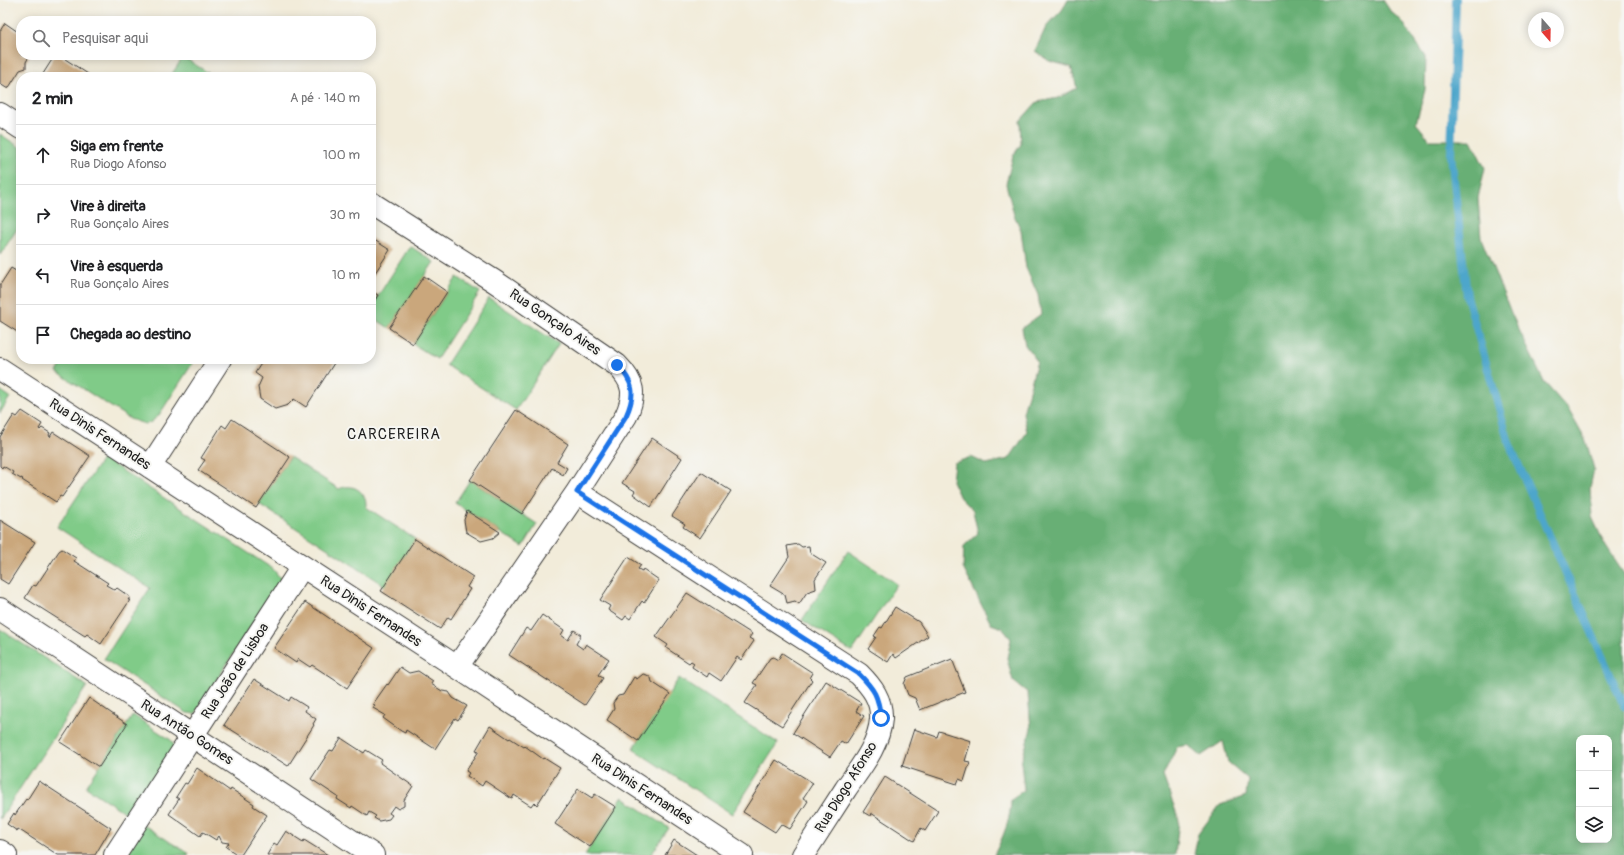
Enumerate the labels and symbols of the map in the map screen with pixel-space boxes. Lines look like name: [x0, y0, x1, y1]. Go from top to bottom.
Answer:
north arrow: [1528, 12, 1564, 48]
street label: Rua Gonçalo Aires: [506, 285, 604, 359]
route end: [608, 356, 626, 374]
street label: Rua Dinis Fernandes: [46, 395, 155, 474]
district label: CARCEREIRA: [347, 425, 441, 444]
street label: Rua Dinis Fernandes: [317, 572, 426, 651]
street label: Rua João de Lisboa: [198, 620, 272, 722]
street label: Rua Antão Gomes: [138, 696, 237, 769]
route start: [872, 709, 890, 727]
street label: Rua Diogo Afonso: [811, 738, 881, 836]
street label: Rua Dinis Fernandes: [588, 750, 697, 829]

